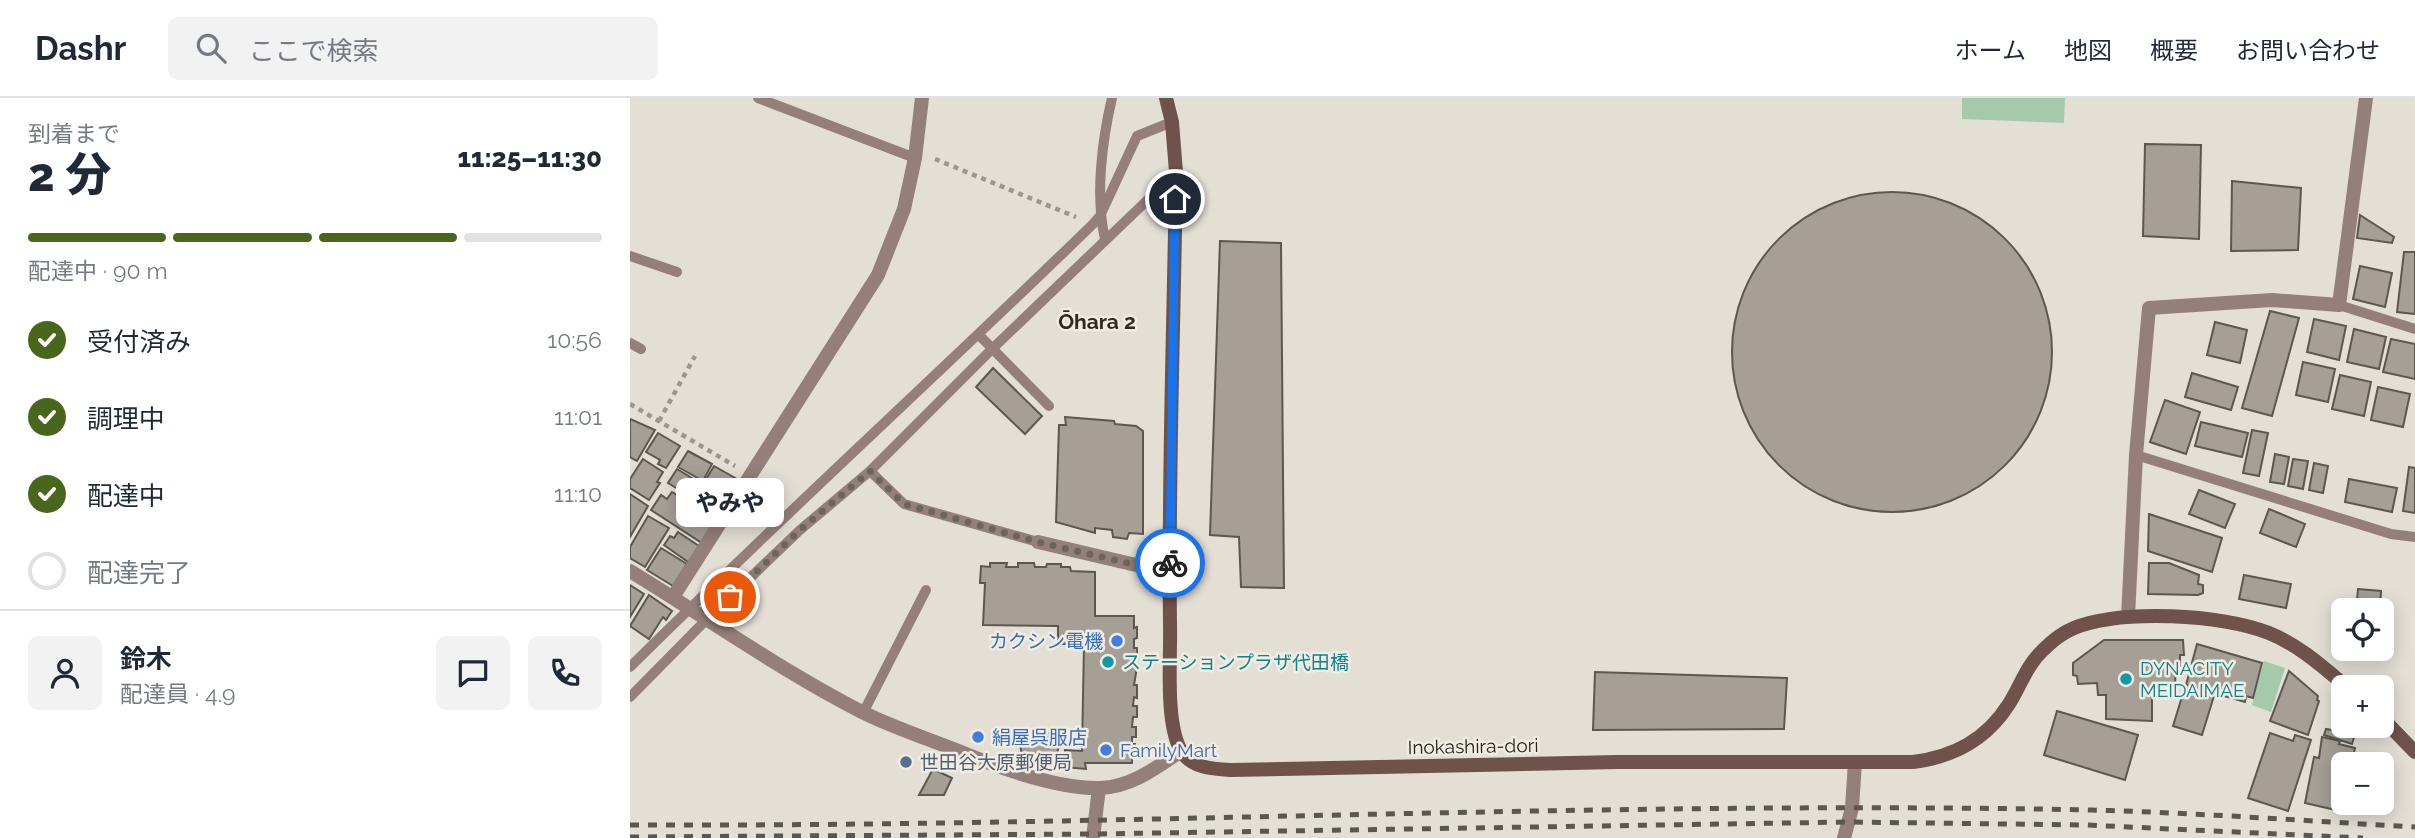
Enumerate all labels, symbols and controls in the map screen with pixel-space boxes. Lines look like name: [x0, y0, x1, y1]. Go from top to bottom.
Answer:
search box: [168, 17, 658, 80]
text: Dashr: [35, 29, 126, 68]
icon: search: [192, 29, 230, 67]
text: ここで検索: [248, 36, 378, 66]
text: ホーム: [1955, 36, 2026, 65]
text: 地図: [2064, 36, 2112, 65]
text: 概要: [2150, 36, 2198, 65]
text: お問い合わせ: [2236, 36, 2380, 65]
text: 到着まで: [28, 120, 120, 147]
text: 11:25–11:30: [458, 143, 602, 173]
text: 2 分: [28, 148, 111, 202]
pin: [1145, 169, 1205, 229]
icon: home: [1156, 180, 1194, 218]
text: 配達中 · 90 m: [28, 257, 168, 284]
district label: Ōhara 2: [1058, 309, 1136, 334]
icon: check: [28, 321, 66, 359]
text: 10:56: [547, 326, 602, 353]
text: 受付済み: [87, 327, 191, 357]
icon: check: [28, 398, 66, 436]
text: 11:01: [554, 403, 602, 430]
text: 調理中: [87, 404, 165, 434]
icon: check: [28, 475, 66, 513]
callout: やみや: [676, 478, 784, 527]
text: 11:10: [554, 480, 602, 507]
text: 配達中: [87, 481, 165, 511]
text: やみや: [696, 489, 765, 516]
courier: [1135, 528, 1205, 598]
icon: bike: [1151, 544, 1189, 582]
text: 配達完了: [87, 558, 191, 588]
pin: [700, 567, 760, 627]
icon: bag: [711, 578, 749, 616]
map controls: [2331, 598, 2394, 815]
button: locate: [2331, 598, 2394, 661]
place label: カクシン電機: [989, 630, 1103, 652]
marker: カクシン電機: [1109, 633, 1125, 649]
button: person: [28, 636, 102, 710]
button: chat: [436, 636, 510, 710]
button: phone: [528, 636, 602, 710]
text: 鈴木: [120, 644, 172, 674]
place label: ステーションプラザ代田橋: [1122, 651, 1349, 673]
marker: ステーションプラザ代田橋: [1100, 654, 1116, 670]
place label: DYNACITY MEIDAIMAE: [2140, 657, 2245, 701]
marker: DYNACITY MEIDAIMAE: [2118, 671, 2134, 687]
button: +: [2331, 675, 2394, 738]
text: 配達員 · 4.9: [120, 680, 235, 707]
place label: 絹屋呉服店: [992, 726, 1087, 748]
marker: 絹屋呉服店: [970, 729, 986, 745]
street label: Inokashira-dori: [1407, 734, 1539, 758]
place label: FamilyMart: [1120, 739, 1218, 761]
marker: FamilyMart: [1098, 742, 1114, 758]
place label: 世田谷大原郵便局: [920, 751, 1072, 773]
button: −: [2331, 752, 2394, 815]
marker: 世田谷大原郵便局: [898, 754, 914, 770]

